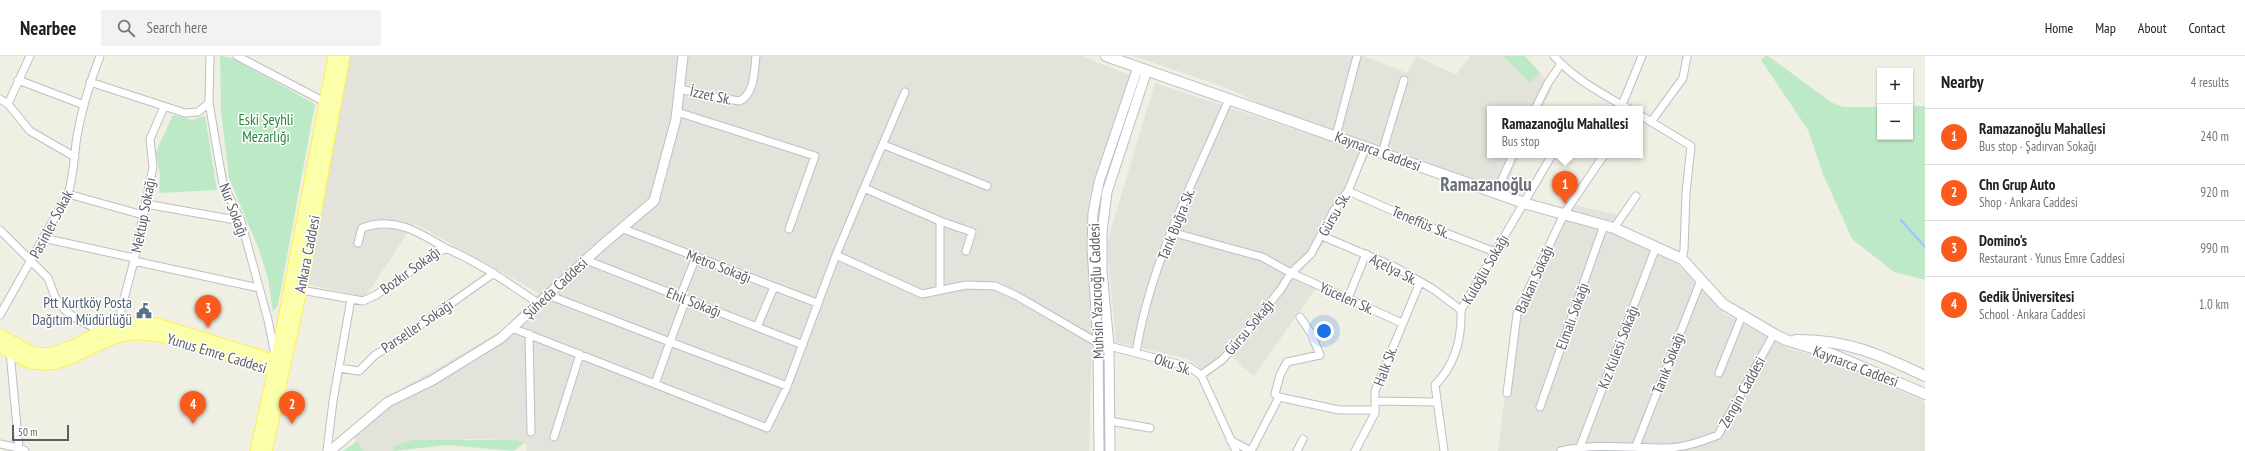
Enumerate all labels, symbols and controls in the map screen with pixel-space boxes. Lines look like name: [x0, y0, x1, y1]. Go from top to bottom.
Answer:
search box: [101, 10, 381, 46]
text: Nearbee: [20, 16, 77, 40]
icon: search: [115, 17, 137, 39]
text: Search here: [147, 18, 207, 37]
text: Home: [2045, 19, 2073, 37]
text: Map: [2095, 19, 2116, 37]
text: About: [2138, 19, 2167, 37]
text: Contact: [2189, 19, 2225, 37]
map controls: [1877, 68, 1913, 140]
button: +: [1877, 68, 1913, 104]
text: Nearby: [1941, 71, 1984, 93]
text: 4 results: [2190, 74, 2229, 91]
street label: İzzet Sk.: [688, 81, 734, 109]
button: −: [1877, 104, 1913, 140]
popup: [1487, 106, 1643, 158]
park label: Eski Şeyhli Mezarlığı: [238, 110, 294, 146]
text: Ramazanoğlu Mahallesi: [1502, 114, 1628, 133]
text: Ramazanoğlu Mahallesi: [1979, 119, 2106, 138]
street label: Kaynarca Caddesi: [1332, 127, 1424, 175]
text: 1: [1951, 128, 1957, 145]
text: 240 m: [2200, 128, 2229, 145]
text: Bus stop: [1502, 133, 1540, 150]
text: Bus stop · Şadırvan Sokağı: [1979, 138, 2097, 155]
pin: 1: [1552, 171, 1578, 204]
district label: Ramazanoğlu: [1440, 172, 1532, 196]
text: Chn Grup Auto: [1979, 175, 2055, 194]
street label: Mektup Sokağı: [126, 176, 160, 254]
street label: Nur Sokağı: [215, 180, 253, 240]
text: 2: [1951, 184, 1957, 201]
text: 920 m: [2200, 184, 2229, 201]
street label: Tarık Buğra Sk.: [1153, 185, 1199, 263]
street label: Pasinler Sokak: [25, 186, 77, 261]
street label: Gürsu Sk.: [1314, 188, 1354, 239]
text: Shop · Ankara Caddesi: [1979, 194, 2078, 211]
street label: Teneffüs Sk.: [1389, 201, 1453, 243]
street label: Ankara Caddesi: [290, 213, 324, 295]
street label: Muhsin Yazıcıoğlu Caddesi: [1084, 223, 1108, 359]
street label: Kuloğlu Sokağı: [1457, 231, 1513, 307]
text: Domino's: [1979, 231, 2027, 250]
text: 3: [1951, 240, 1957, 257]
text: 990 m: [2200, 240, 2229, 257]
street label: Bozkır Sokağı: [376, 242, 444, 298]
street label: Balkan Sokağı: [1511, 242, 1557, 316]
street label: Metro Sokağı: [684, 245, 754, 287]
street label: Açelya Sk.: [1367, 249, 1422, 289]
text: Restaurant · Yunus Emre Caddesi: [1979, 250, 2125, 267]
street label: Şüheda Caddesi: [519, 253, 591, 323]
street label: Yücelen Sk.: [1317, 277, 1378, 319]
street label: Elmalı Sokağı: [1551, 280, 1593, 352]
street label: Ehil Sokağı: [664, 283, 724, 321]
text: Gedik Üniversitesi: [1979, 287, 2074, 306]
place label: Ptt Kurtköy Posta Dağıtım Müdürlüğü: [32, 293, 132, 329]
pin: 3: [195, 295, 221, 328]
street label: Parseller Sokağı: [377, 295, 457, 357]
street label: Gürsu Sokağı: [1220, 295, 1278, 359]
text: 4: [1951, 296, 1957, 313]
text: 1.0 km: [2199, 296, 2229, 313]
public building icon: Ptt Kurtköy Posta Dağıtım Müdürlüğü: [135, 302, 153, 320]
street label: Kız Kulesi Sokağı: [1593, 302, 1643, 392]
text: School · Ankara Caddesi: [1979, 306, 2086, 323]
your location: [1314, 321, 1334, 341]
street label: Yunus Emre Caddesi: [165, 329, 269, 377]
street label: Tanık Sokağı: [1648, 330, 1688, 396]
street label: Kaynarca Caddesi: [1811, 341, 1901, 391]
street label: Halk Sk.: [1369, 343, 1401, 389]
street label: Oku Sk.: [1152, 349, 1195, 379]
street label: Zengin Caddesi: [1715, 353, 1769, 431]
pin: 4: [180, 391, 206, 424]
pin: 2: [279, 391, 305, 424]
scale bar: [12, 423, 69, 442]
text: 50 m: [18, 425, 37, 439]

